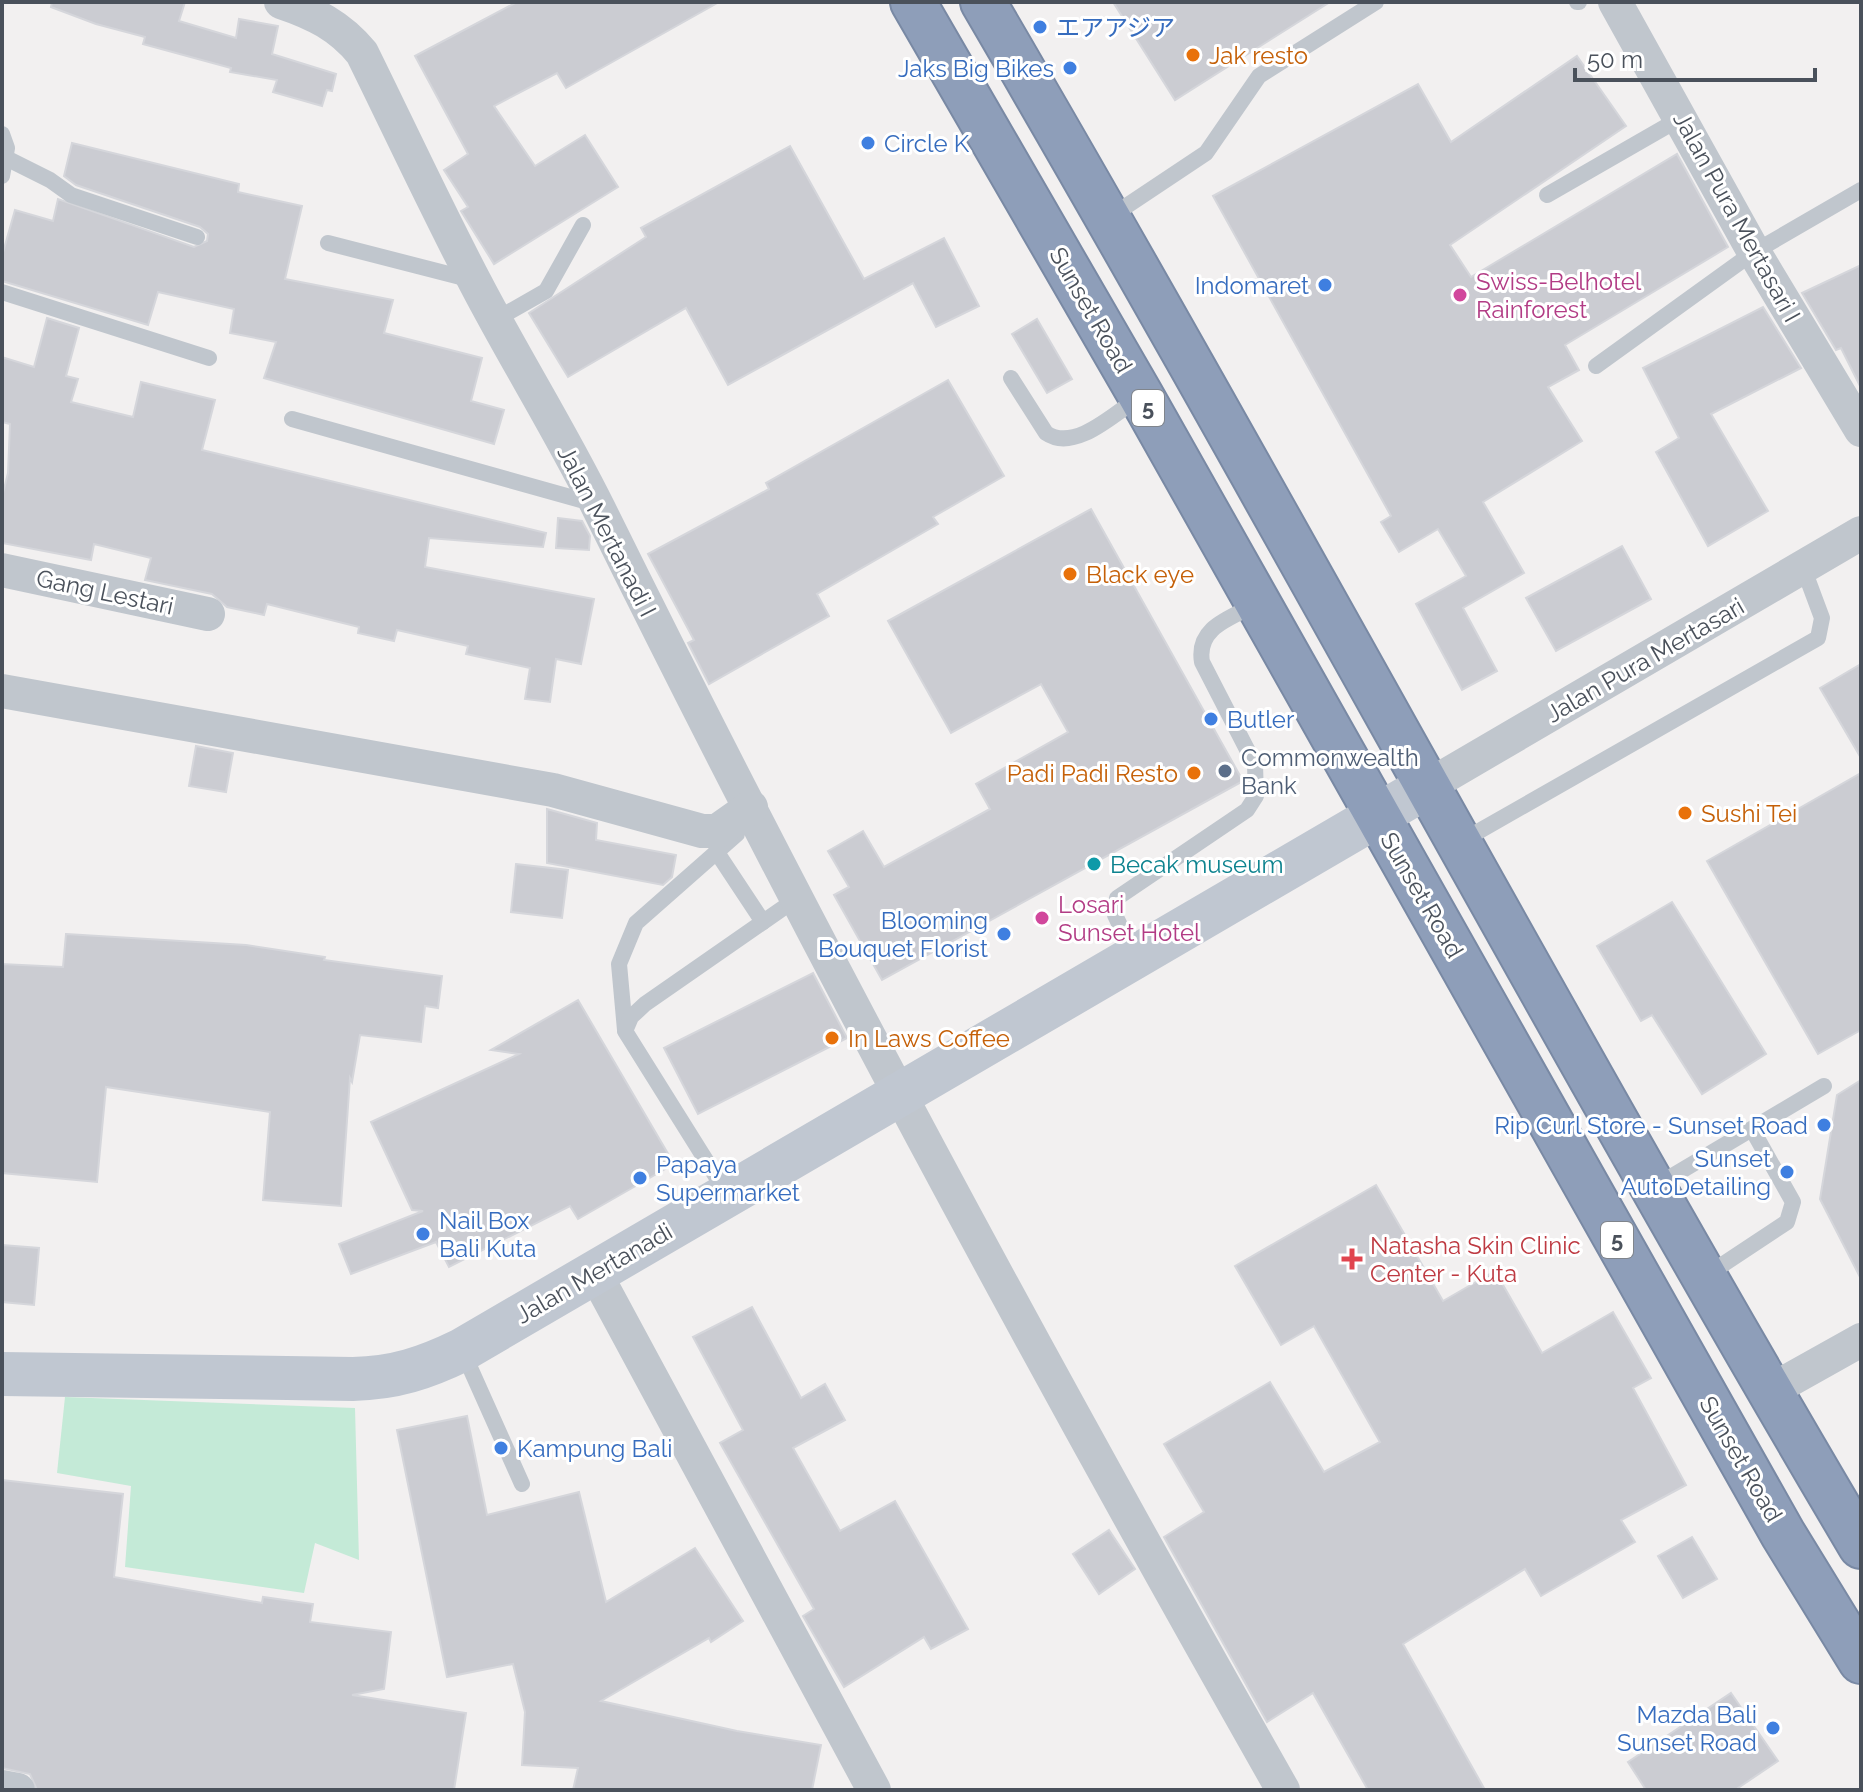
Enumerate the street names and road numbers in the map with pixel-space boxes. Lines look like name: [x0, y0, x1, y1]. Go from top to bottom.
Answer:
street label: Jalan Pura Mertasari I: [1667, 107, 1807, 327]
street label: Sunset Road: [1043, 242, 1139, 378]
road number: 5: [1132, 390, 1164, 426]
street label: Jalan Mertanadi I: [551, 441, 663, 621]
street label: Gang Lestari: [34, 563, 176, 621]
street label: Jalan Pura Mertasari: [1541, 592, 1749, 728]
street label: Sunset Road: [1374, 827, 1470, 963]
street label: Jalan Mertanadi: [511, 1216, 677, 1330]
road number: 5: [1601, 1222, 1633, 1258]
street label: Sunset Road: [1693, 1391, 1789, 1527]

